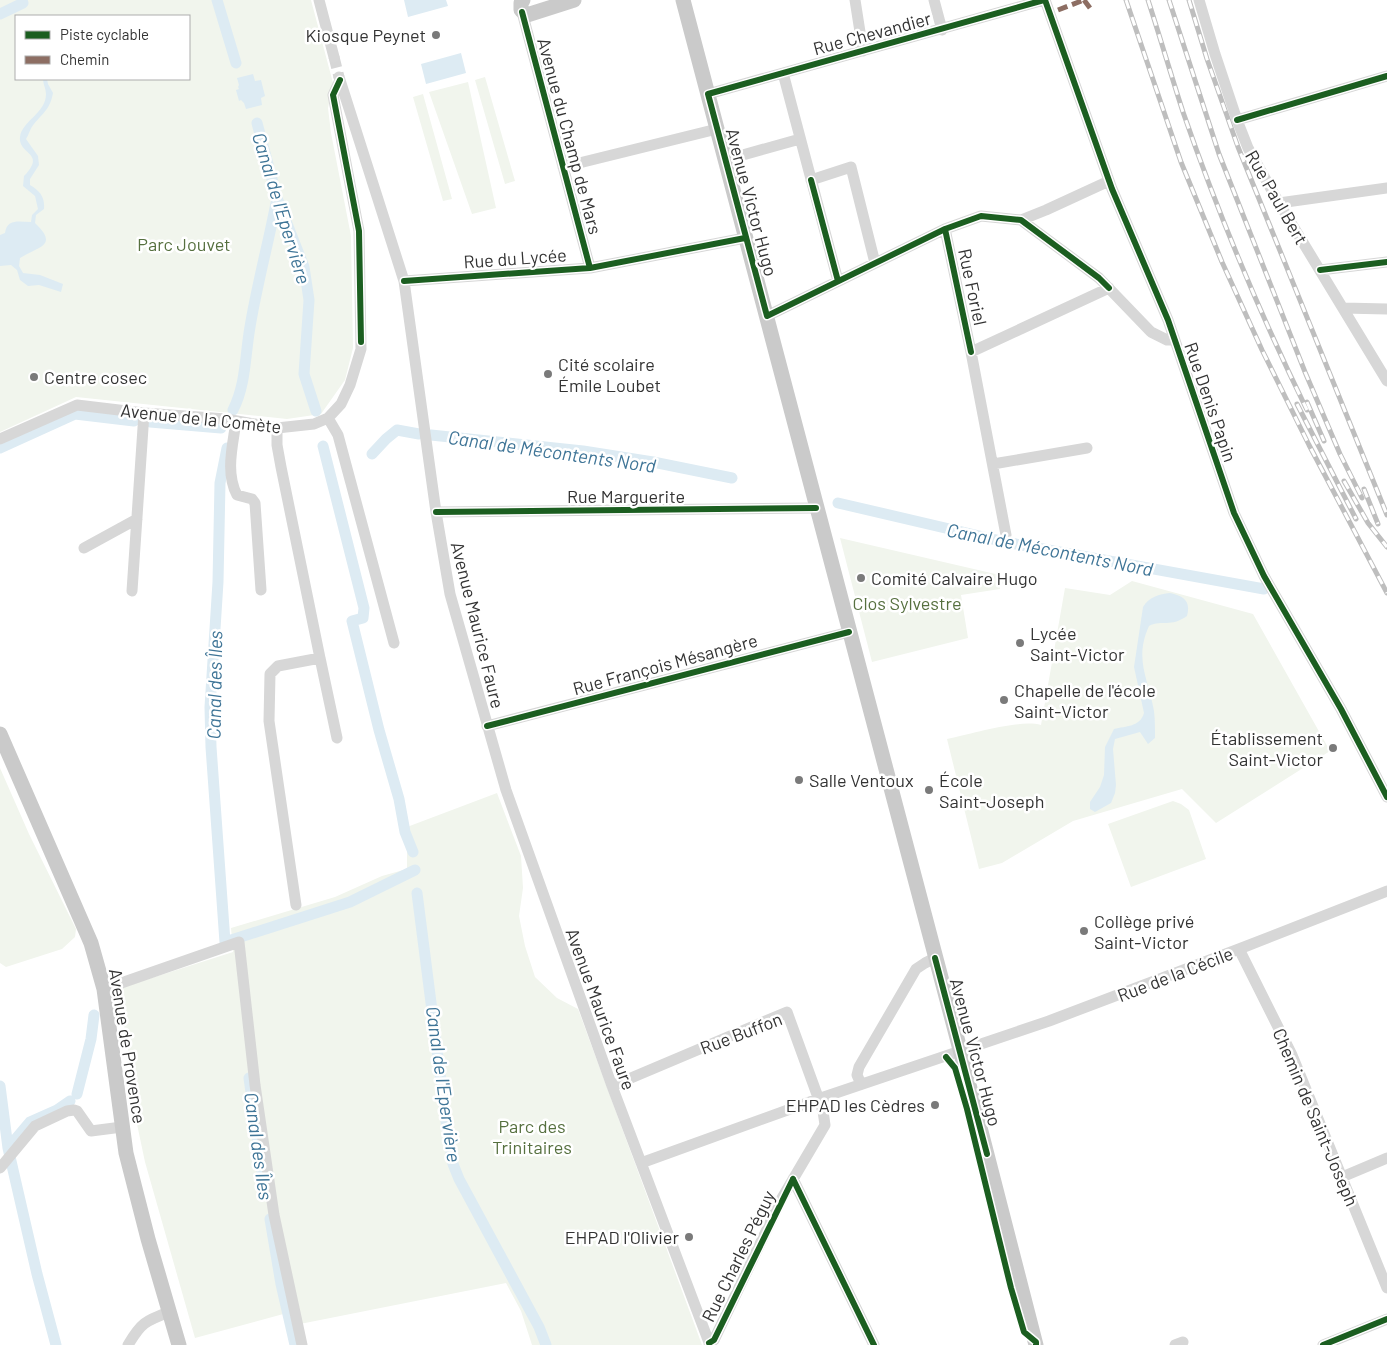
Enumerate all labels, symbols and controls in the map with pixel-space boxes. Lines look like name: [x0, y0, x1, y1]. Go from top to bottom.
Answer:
street label: Rue Chevandier: [811, 7, 934, 59]
legend: [15, 15, 190, 80]
place label: Kiosque Peynet: [306, 24, 426, 46]
text: Piste cyclable: [60, 25, 149, 43]
marker: Kiosque Peynet: [430, 29, 442, 41]
street label: Avenue du Champ de Mars: [533, 35, 607, 237]
text: Chemin: [60, 50, 109, 68]
street label: Avenue Victor Hugo: [722, 126, 782, 278]
water label: Canal de l'Epervière: [248, 129, 316, 287]
street label: Rue Paul Bert: [1241, 146, 1313, 248]
park label: Parc Jouvet: [137, 233, 231, 255]
street label: Rue du Lycée: [463, 243, 567, 273]
street label: Rue Foriel: [954, 247, 992, 327]
street label: Rue Denis Papin: [1180, 339, 1242, 465]
place label: Cité scolaire Émile Loubet: [558, 353, 661, 396]
place label: Centre cosec: [44, 366, 147, 388]
marker: Cité scolaire Émile Loubet: [542, 368, 554, 380]
marker: Centre cosec: [28, 371, 40, 383]
street label: Avenue de la Comète: [119, 399, 283, 437]
water label: Canal de Mécontents Nord: [447, 425, 657, 477]
street label: Rue Marguerite: [567, 485, 685, 507]
water label: Canal de Mécontents Nord: [945, 518, 1155, 580]
street label: Avenue Maurice Faure: [447, 540, 509, 710]
place label: Comité Calvaire Hugo: [871, 567, 1037, 589]
marker: Comité Calvaire Hugo: [855, 572, 867, 584]
park label: Clos Sylvestre: [852, 592, 962, 614]
place label: Lycée Saint-Victor: [1030, 622, 1125, 665]
street label: Rue François Mésangère: [570, 629, 760, 699]
water label: Canal des Îles: [202, 630, 226, 740]
marker: Lycée Saint-Victor: [1014, 637, 1026, 649]
place label: Chapelle de l'école Saint-Victor: [1014, 679, 1156, 722]
marker: Chapelle de l'école Saint-Victor: [998, 694, 1010, 706]
place label: Établissement Saint-Victor: [1211, 727, 1323, 770]
marker: Établissement Saint-Victor: [1327, 742, 1339, 754]
place label: Salle Ventoux: [809, 769, 914, 791]
place label: École Saint-Joseph: [939, 769, 1044, 812]
marker: Salle Ventoux: [793, 774, 805, 786]
marker: École Saint-Joseph: [923, 784, 935, 796]
place label: Collège privé Saint-Victor: [1094, 910, 1194, 953]
street label: Avenue Maurice Faure: [561, 925, 641, 1093]
marker: Collège privé Saint-Victor: [1078, 925, 1090, 937]
street label: Rue de la Cécile: [1114, 942, 1236, 1006]
street label: Avenue de Provence: [105, 967, 151, 1125]
street label: Avenue Victor Hugo: [946, 976, 1006, 1128]
water label: Canal de l'Epervière: [422, 1005, 466, 1164]
street label: Rue Buffon: [697, 1007, 785, 1059]
street label: Chemin de Saint-Joseph: [1268, 1025, 1364, 1209]
water label: Canal des Îles: [240, 1091, 278, 1202]
place label: EHPAD les Cèdres: [786, 1094, 925, 1116]
marker: EHPAD les Cèdres: [929, 1099, 941, 1111]
park label: Parc des Trinitaires: [492, 1115, 572, 1158]
street label: Rue Charles Péguy: [697, 1187, 779, 1325]
place label: EHPAD l'Olivier: [565, 1226, 679, 1248]
marker: EHPAD l'Olivier: [683, 1231, 695, 1243]

